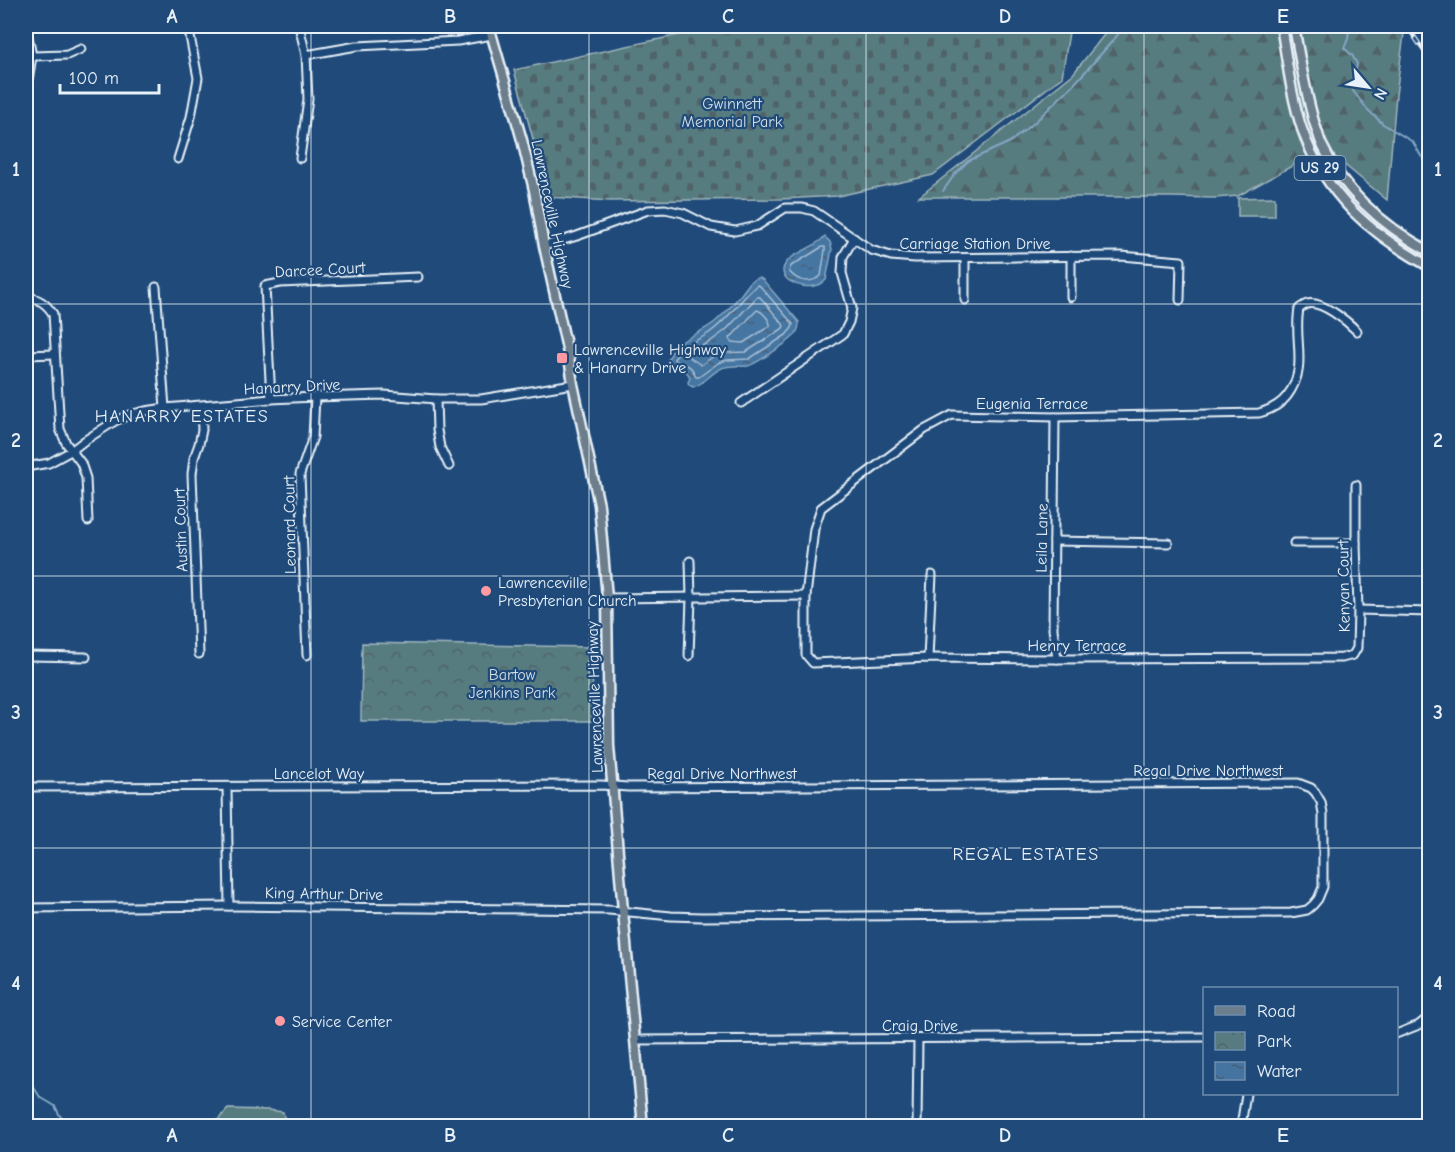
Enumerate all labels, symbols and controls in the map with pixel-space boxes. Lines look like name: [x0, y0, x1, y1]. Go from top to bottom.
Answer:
text: A: [166, 5, 178, 28]
text: B: [444, 5, 456, 28]
text: C: [722, 5, 734, 28]
text: D: [999, 5, 1011, 28]
text: E: [1277, 5, 1289, 28]
scale bar: [60, 57, 159, 95]
north arrow: [1338, 57, 1398, 117]
text: 100 m: [69, 68, 119, 89]
text: N: [1370, 85, 1391, 103]
park label: Gwinnett Memorial Park: [682, 95, 783, 131]
street label: Lawrenceville Highway: [527, 138, 577, 291]
road number: US 29: [1294, 156, 1346, 180]
text: 1: [12, 158, 20, 181]
text: 1: [1434, 158, 1442, 181]
street label: Carriage Station Drive: [899, 235, 1051, 253]
street label: Darcee Court: [274, 259, 366, 281]
place label: Lawrenceville Highway & Hanarry Drive: [574, 341, 727, 377]
marker: Lawrenceville Highway & Hanarry Drive: [555, 351, 569, 365]
street label: Hanarry Drive: [243, 375, 341, 399]
street label: Eugenia Terrace: [976, 395, 1088, 413]
district label: HANARRY ESTATES: [95, 406, 269, 427]
text: 2: [11, 429, 21, 452]
text: 2: [1433, 429, 1443, 452]
street label: Leonard Court: [280, 475, 300, 574]
street label: Austin Court: [171, 487, 191, 572]
street label: Leila Lane: [1032, 503, 1052, 573]
street label: Kenyan Court: [1334, 539, 1354, 632]
place label: Lawrenceville Presbyterian Church: [498, 574, 637, 610]
marker: Lawrenceville Presbyterian Church: [479, 584, 493, 598]
street label: Lawrenceville Highway: [583, 620, 607, 773]
street label: Henry Terrace: [1028, 637, 1126, 655]
park label: Bartow Jenkins Park: [468, 666, 556, 702]
text: 3: [11, 701, 21, 724]
text: 3: [1433, 701, 1443, 724]
street label: Regal Drive Northwest: [1133, 762, 1283, 780]
street label: Lancelot Way: [274, 765, 365, 783]
street label: Regal Drive Northwest: [647, 765, 797, 783]
district label: REGAL ESTATES: [952, 844, 1100, 865]
street label: King Arthur Drive: [265, 884, 383, 904]
text: 4: [11, 972, 21, 995]
text: 4: [1433, 972, 1443, 995]
legend: [1203, 987, 1398, 1095]
text: Road: [1257, 1001, 1296, 1022]
place label: Service Center: [292, 1013, 392, 1031]
marker: Service Center: [273, 1014, 287, 1028]
street label: Craig Drive: [882, 1017, 958, 1035]
text: Park: [1257, 1031, 1292, 1052]
text: Water: [1257, 1061, 1302, 1082]
text: A: [166, 1124, 178, 1147]
text: B: [444, 1124, 456, 1147]
text: C: [722, 1124, 734, 1147]
text: D: [999, 1124, 1011, 1147]
text: E: [1277, 1124, 1289, 1147]

